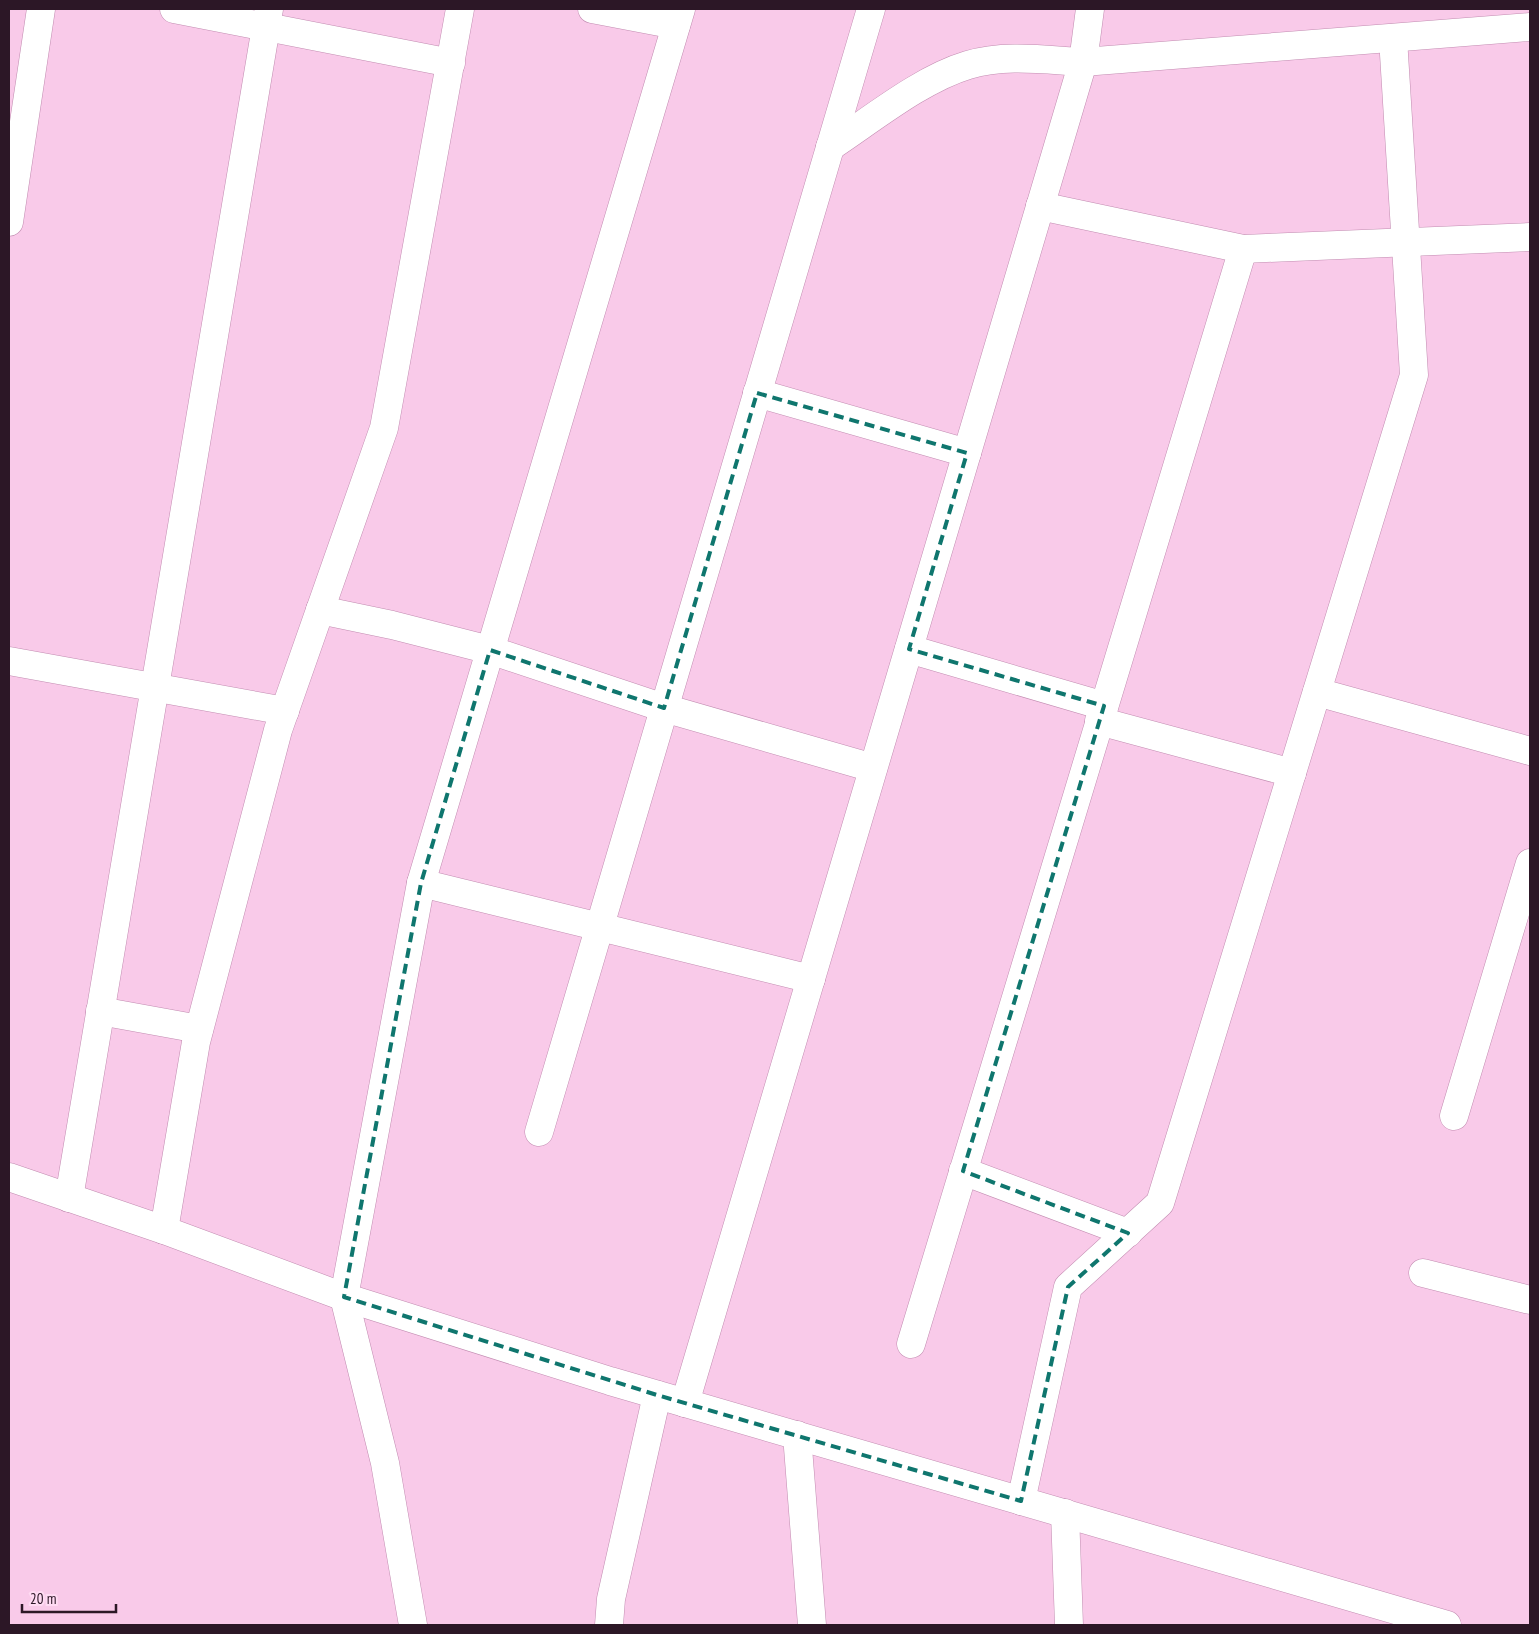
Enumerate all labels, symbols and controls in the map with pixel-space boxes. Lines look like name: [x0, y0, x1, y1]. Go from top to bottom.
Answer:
scale bar: [22, 1582, 116, 1614]
text: 20 m: [30, 1589, 56, 1608]

